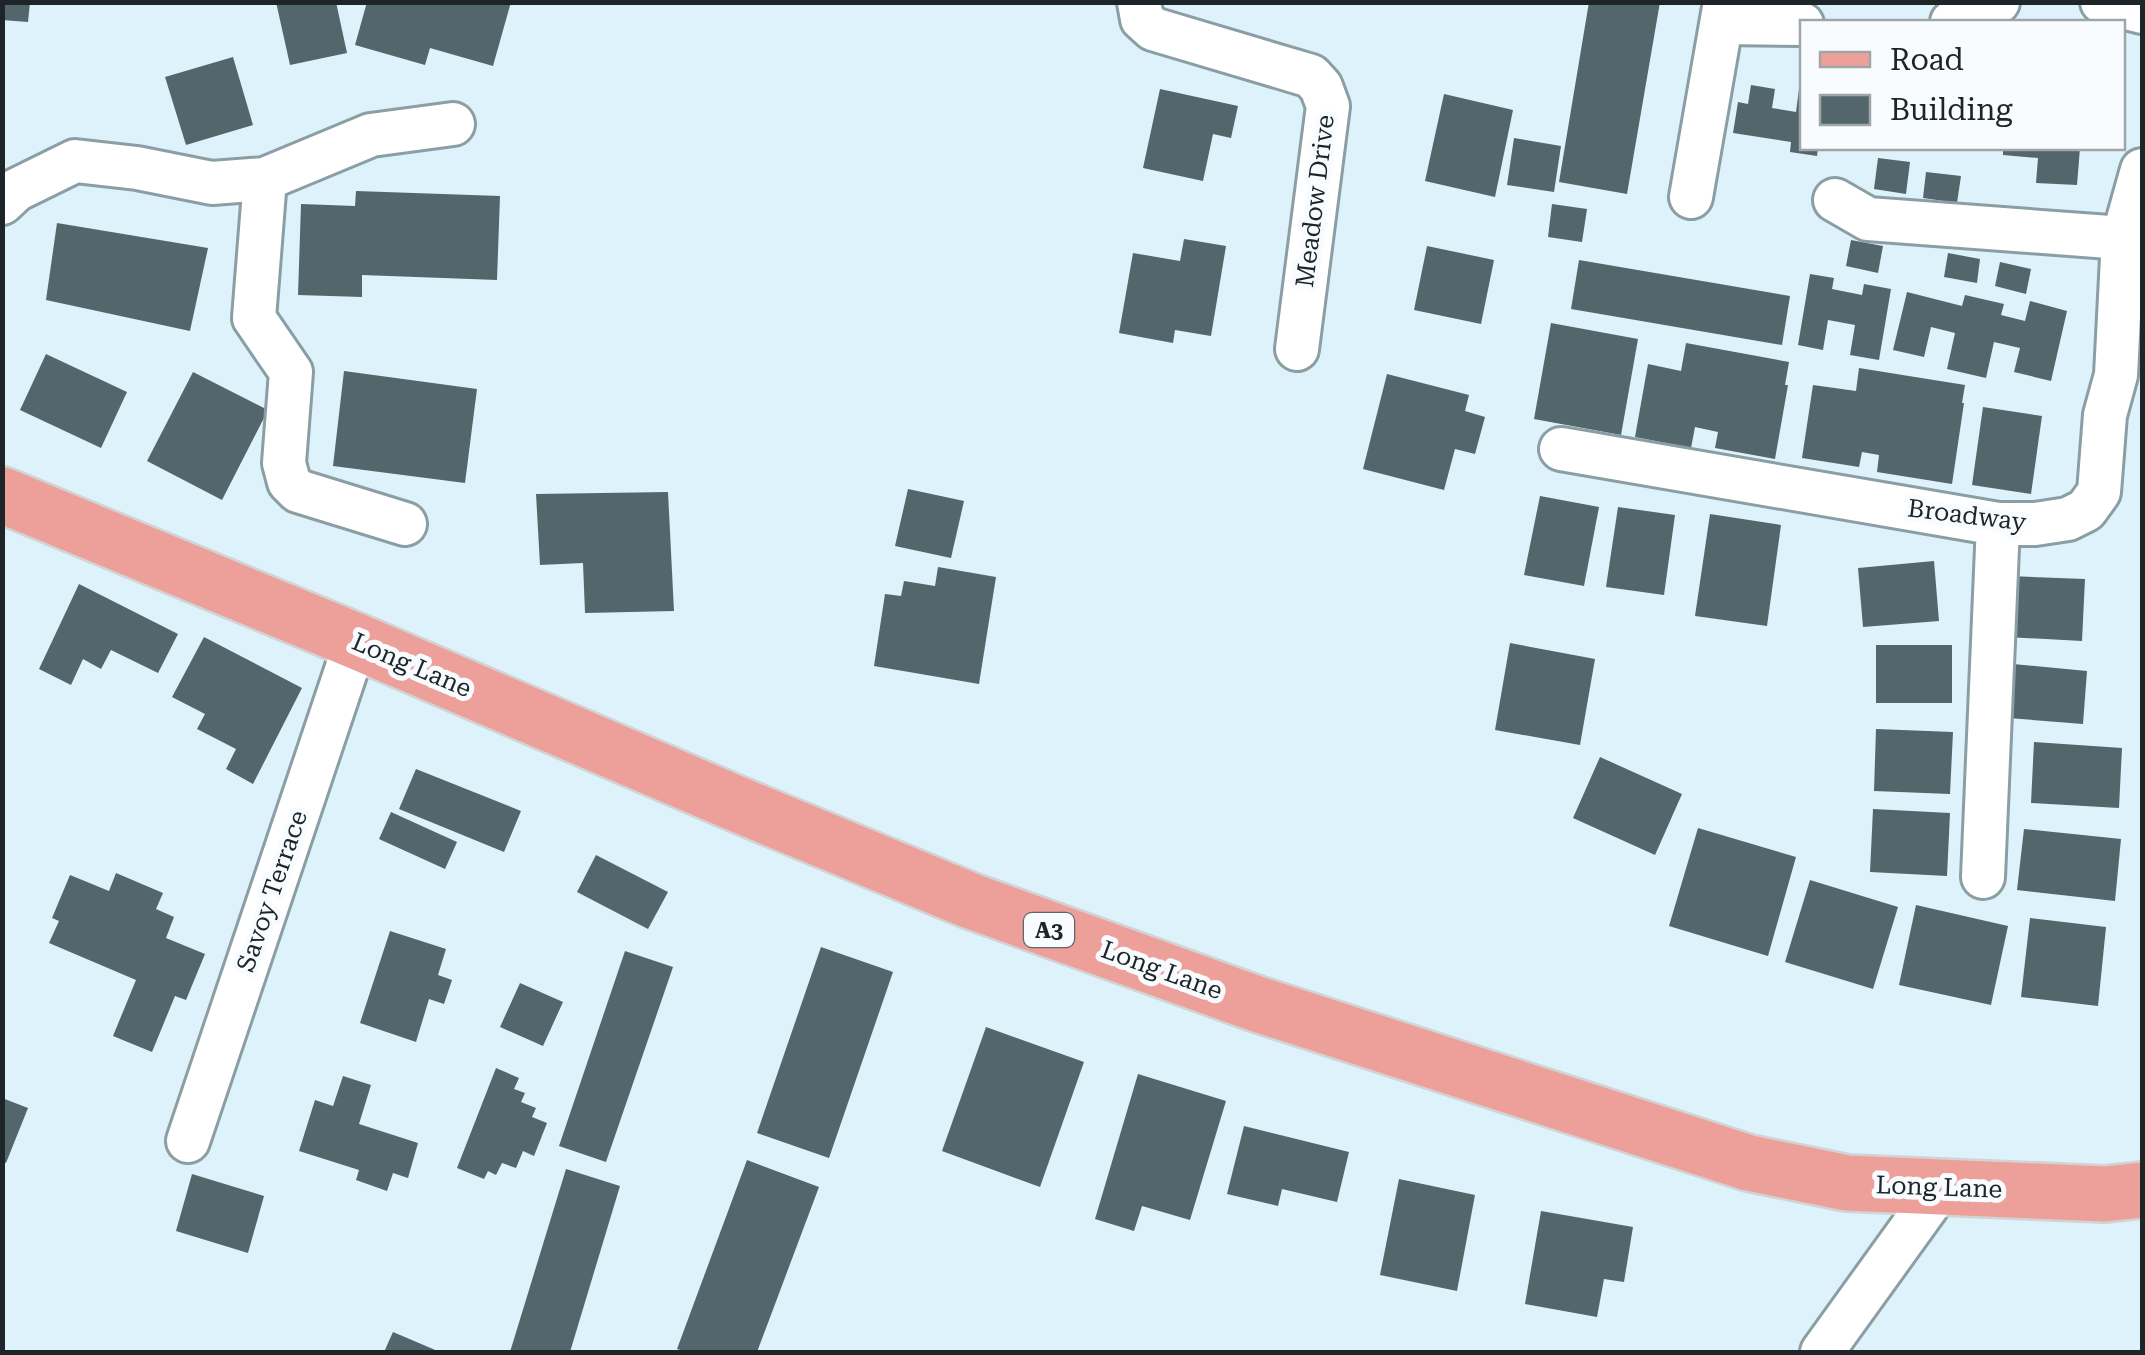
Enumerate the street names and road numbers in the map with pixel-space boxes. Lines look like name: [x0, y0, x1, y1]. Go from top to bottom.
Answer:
street label: Meadow Drive: [1290, 113, 1340, 289]
street label: Broadway: [1906, 493, 2028, 537]
street label: Long Lane: [348, 627, 476, 703]
street label: Savoy Terrace: [231, 807, 313, 975]
road number: A3: [1024, 913, 1074, 947]
street label: Long Lane: [1097, 935, 1227, 1005]
street label: Long Lane: [1875, 1170, 2003, 1204]

